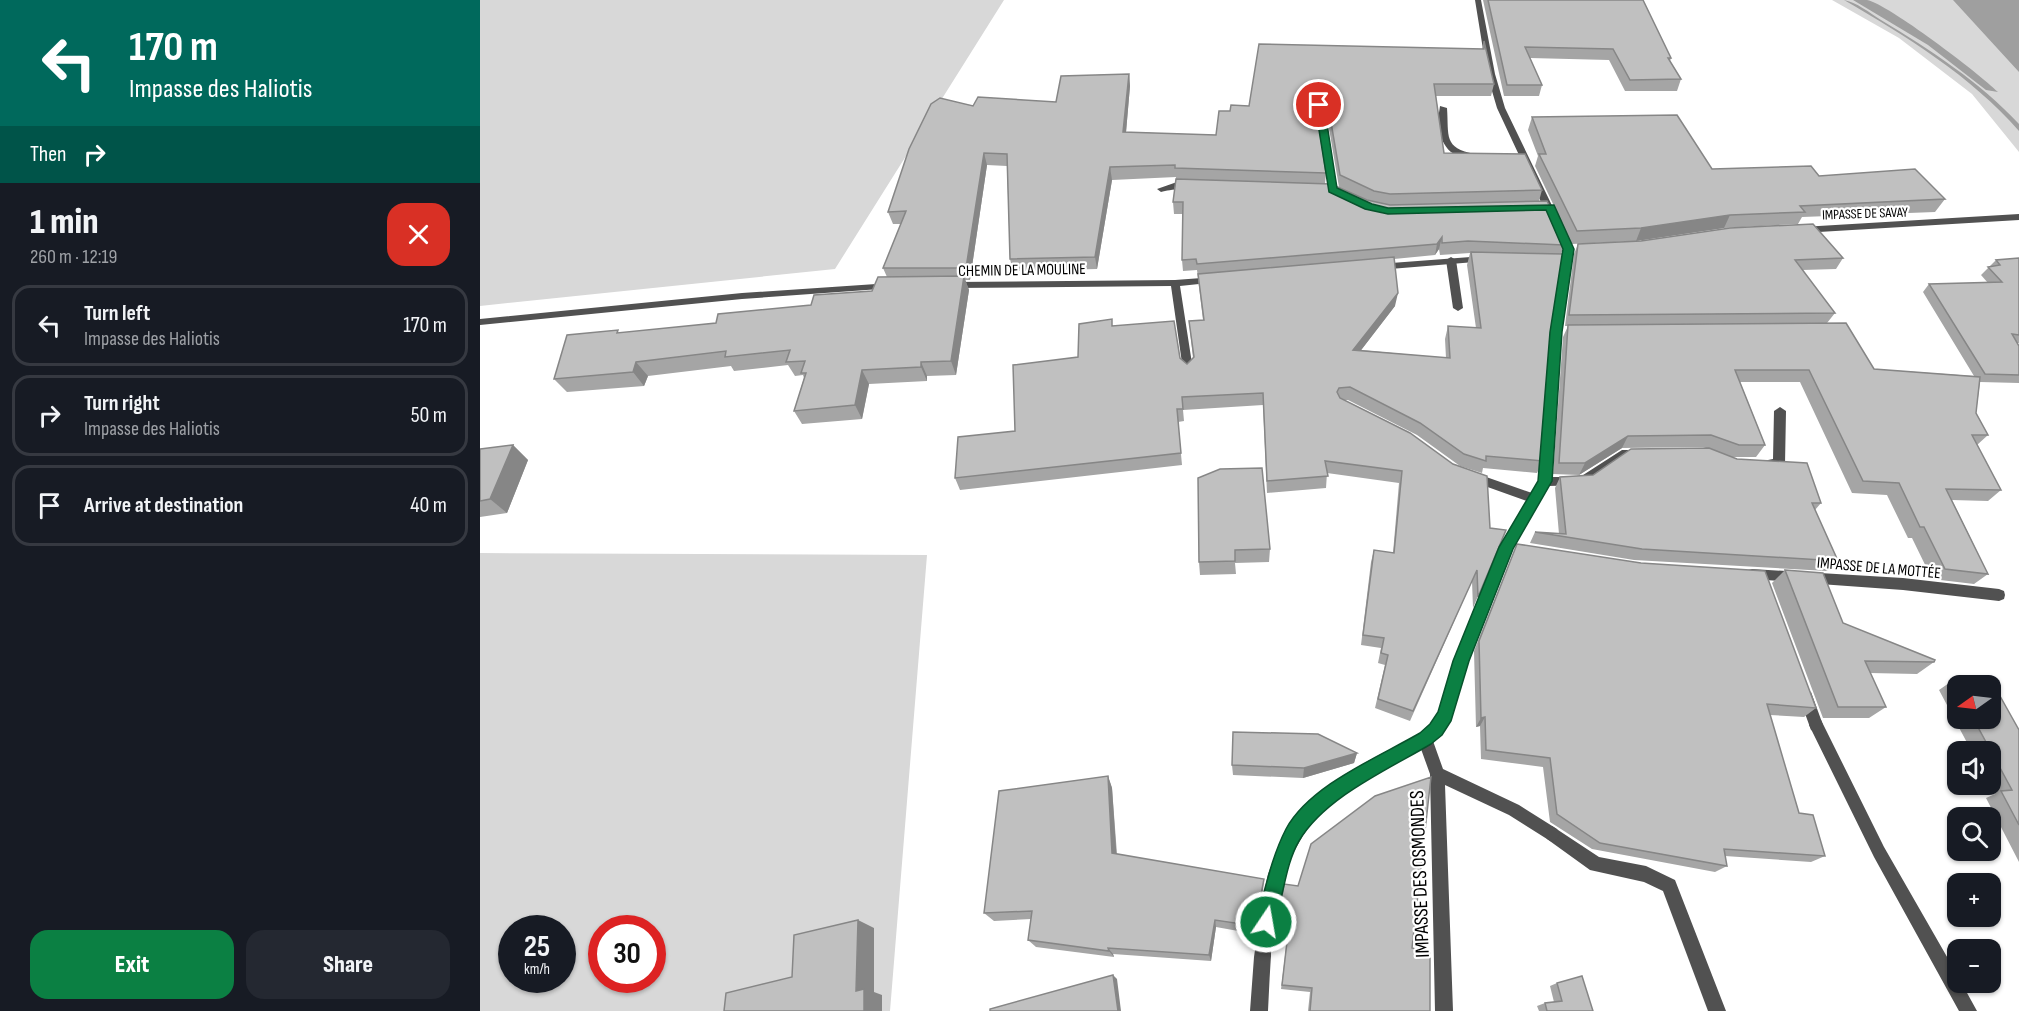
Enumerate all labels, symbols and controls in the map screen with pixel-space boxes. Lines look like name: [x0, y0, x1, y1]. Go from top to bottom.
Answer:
text: 170 m: [129, 22, 218, 73]
icon: left: [30, 24, 108, 102]
text: Impasse des Haliotis: [129, 73, 313, 105]
pin: [1293, 79, 1344, 130]
icon: arrive: [1302, 88, 1335, 121]
icon: right: [78, 138, 111, 171]
text: Then: [30, 141, 66, 168]
text: 1 min: [30, 201, 98, 244]
button: close: [387, 203, 450, 266]
street label: IMPASSE DE SAVAY: [1822, 203, 1908, 223]
text: 260 m · 12:19: [30, 245, 117, 269]
street label: CHEMIN DE LA MOULINE: [958, 260, 1086, 281]
text: Turn left: [84, 300, 150, 327]
icon: left: [33, 309, 66, 342]
text: 170 m: [403, 312, 447, 339]
text: Impasse des Haliotis: [84, 327, 220, 351]
text: Turn right: [84, 390, 160, 417]
icon: right: [33, 399, 66, 432]
text: 50 m: [411, 402, 447, 429]
text: Impasse des Haliotis: [84, 417, 220, 441]
icon: arrive: [33, 489, 66, 522]
text: Arrive at destination: [84, 492, 243, 519]
text: 40 m: [410, 492, 447, 519]
street label: IMPASSE DE LA MOTTÉE: [1816, 554, 1942, 583]
north arrow: [1947, 675, 2001, 729]
map controls: [1947, 675, 2001, 993]
button: sound: [1947, 741, 2001, 795]
street label: IMPASSE DES OSMONDES: [1405, 790, 1435, 958]
button: search: [1947, 807, 2001, 861]
button: +: [1947, 873, 2001, 927]
position arrow: [1234, 890, 1298, 954]
speed limit sign: 30: [588, 915, 666, 993]
text: 25: [524, 929, 550, 965]
button: Exit: [30, 930, 234, 999]
button: Share: [246, 930, 450, 999]
button: −: [1947, 939, 2001, 993]
text: km/h: [524, 960, 550, 979]

